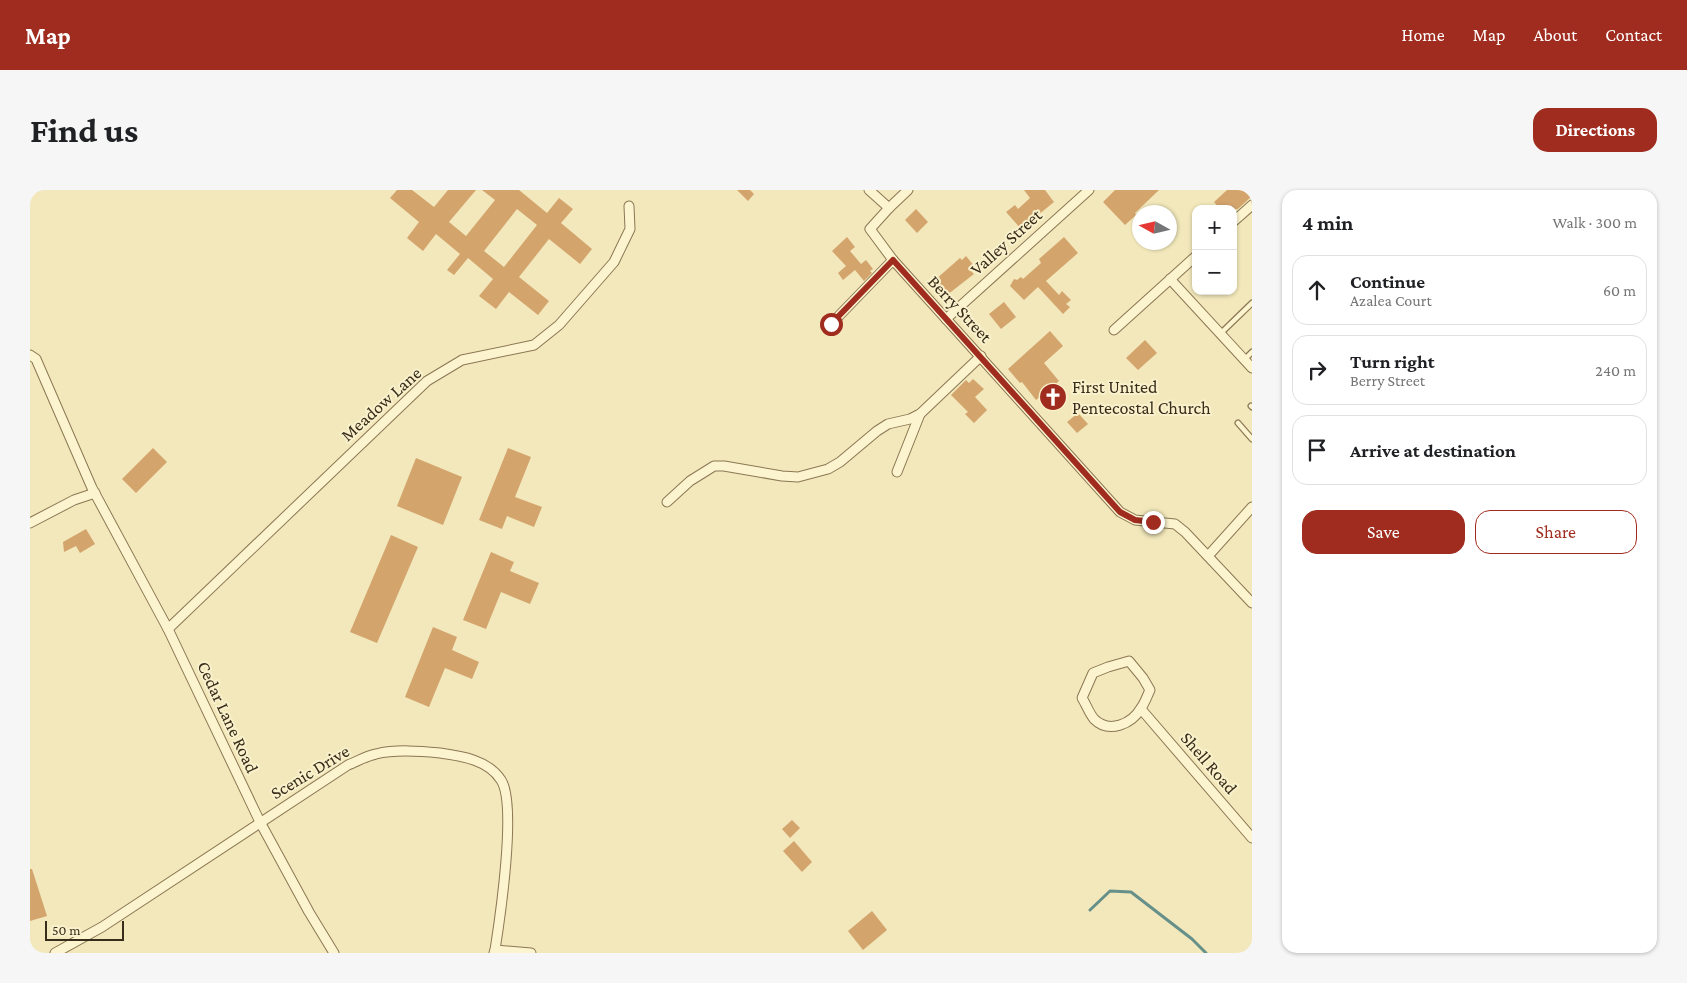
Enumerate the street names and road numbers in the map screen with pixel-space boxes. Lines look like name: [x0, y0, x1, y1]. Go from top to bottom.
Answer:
street label: Valley Street: [966, 204, 1047, 279]
street label: Berry Street: [924, 271, 997, 347]
street label: Meadow Lane: [337, 363, 425, 445]
street label: Cedar Lane Road: [193, 658, 263, 776]
street label: Shell Road: [1177, 728, 1242, 798]
street label: Scenic Drive: [267, 741, 353, 803]

